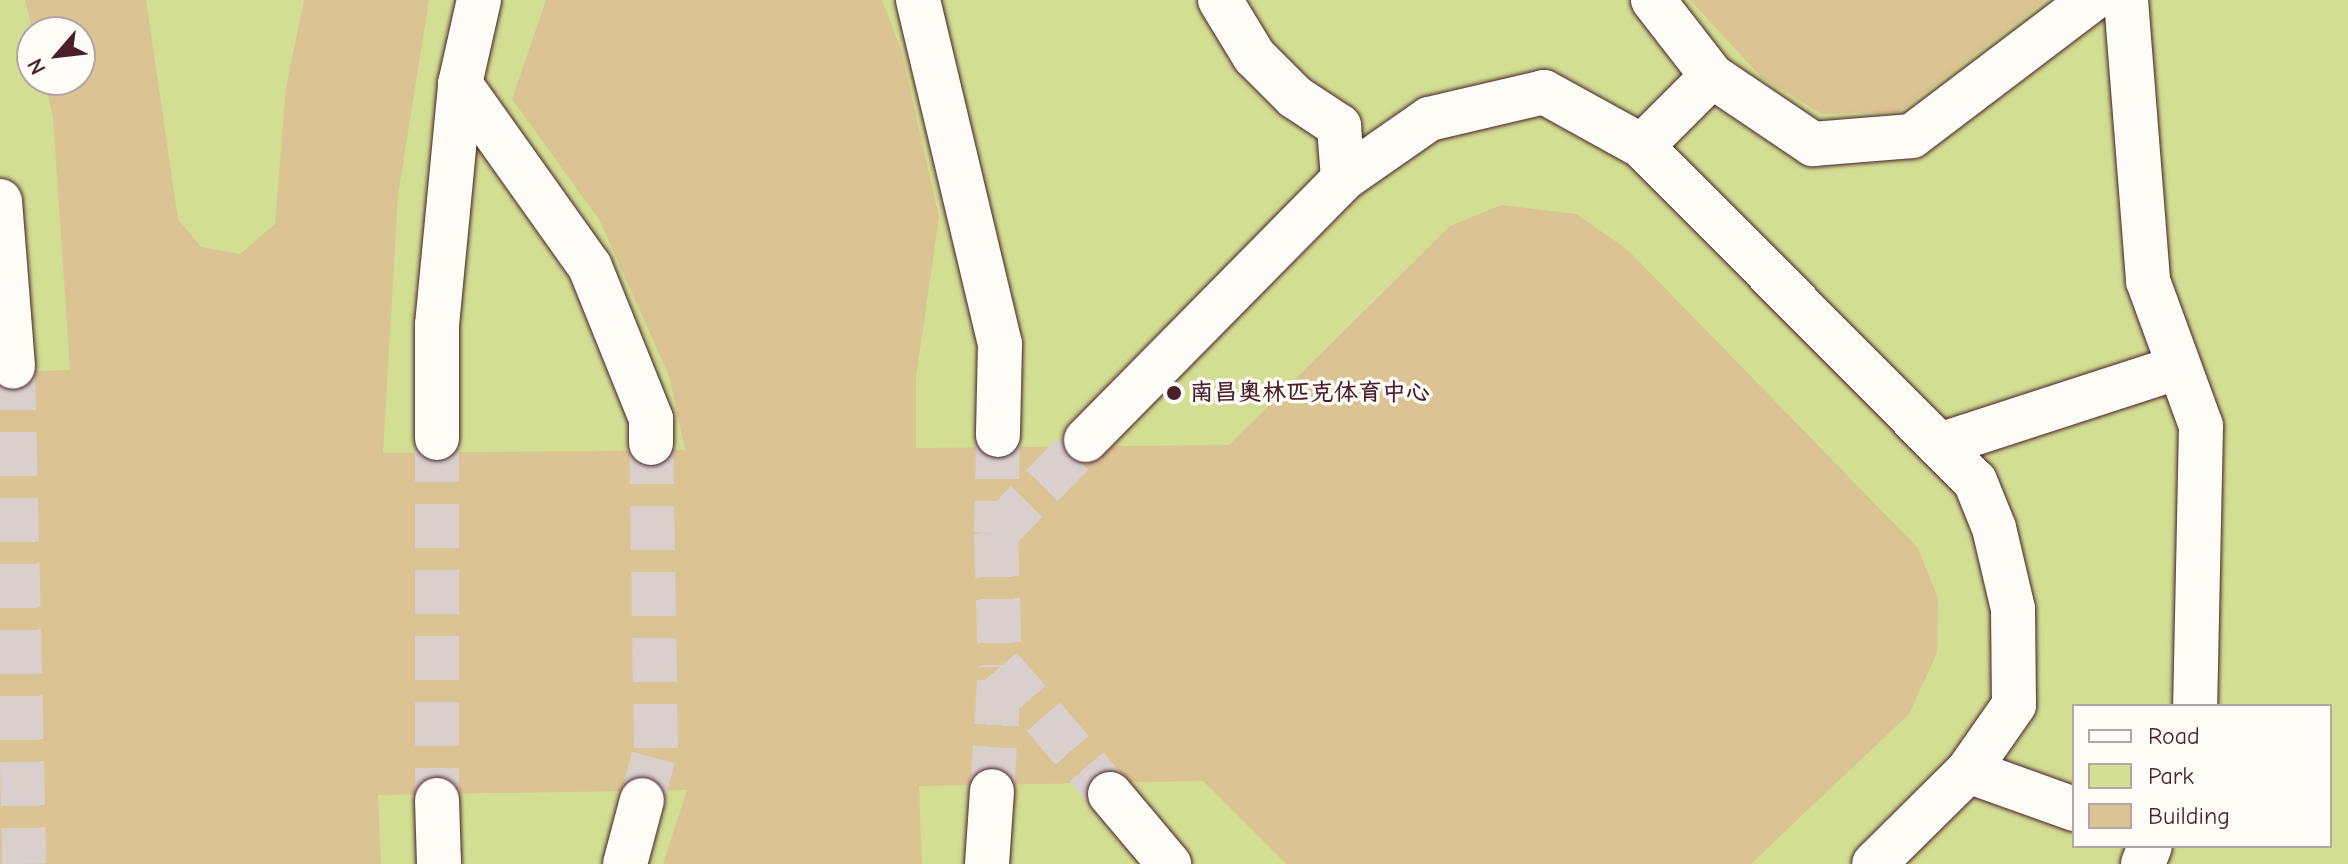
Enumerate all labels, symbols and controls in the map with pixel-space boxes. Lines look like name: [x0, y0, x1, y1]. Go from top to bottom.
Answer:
north arrow: [16, 16, 96, 96]
text: N: [22, 54, 51, 79]
place label: 南昌奥林匹克体育中心: [1190, 379, 1430, 407]
marker: 南昌奥林匹克体育中心: [1165, 384, 1183, 402]
legend: [2072, 704, 2332, 848]
text: Road: [2148, 722, 2200, 750]
text: Park: [2148, 762, 2194, 790]
text: Building: [2148, 802, 2230, 830]

